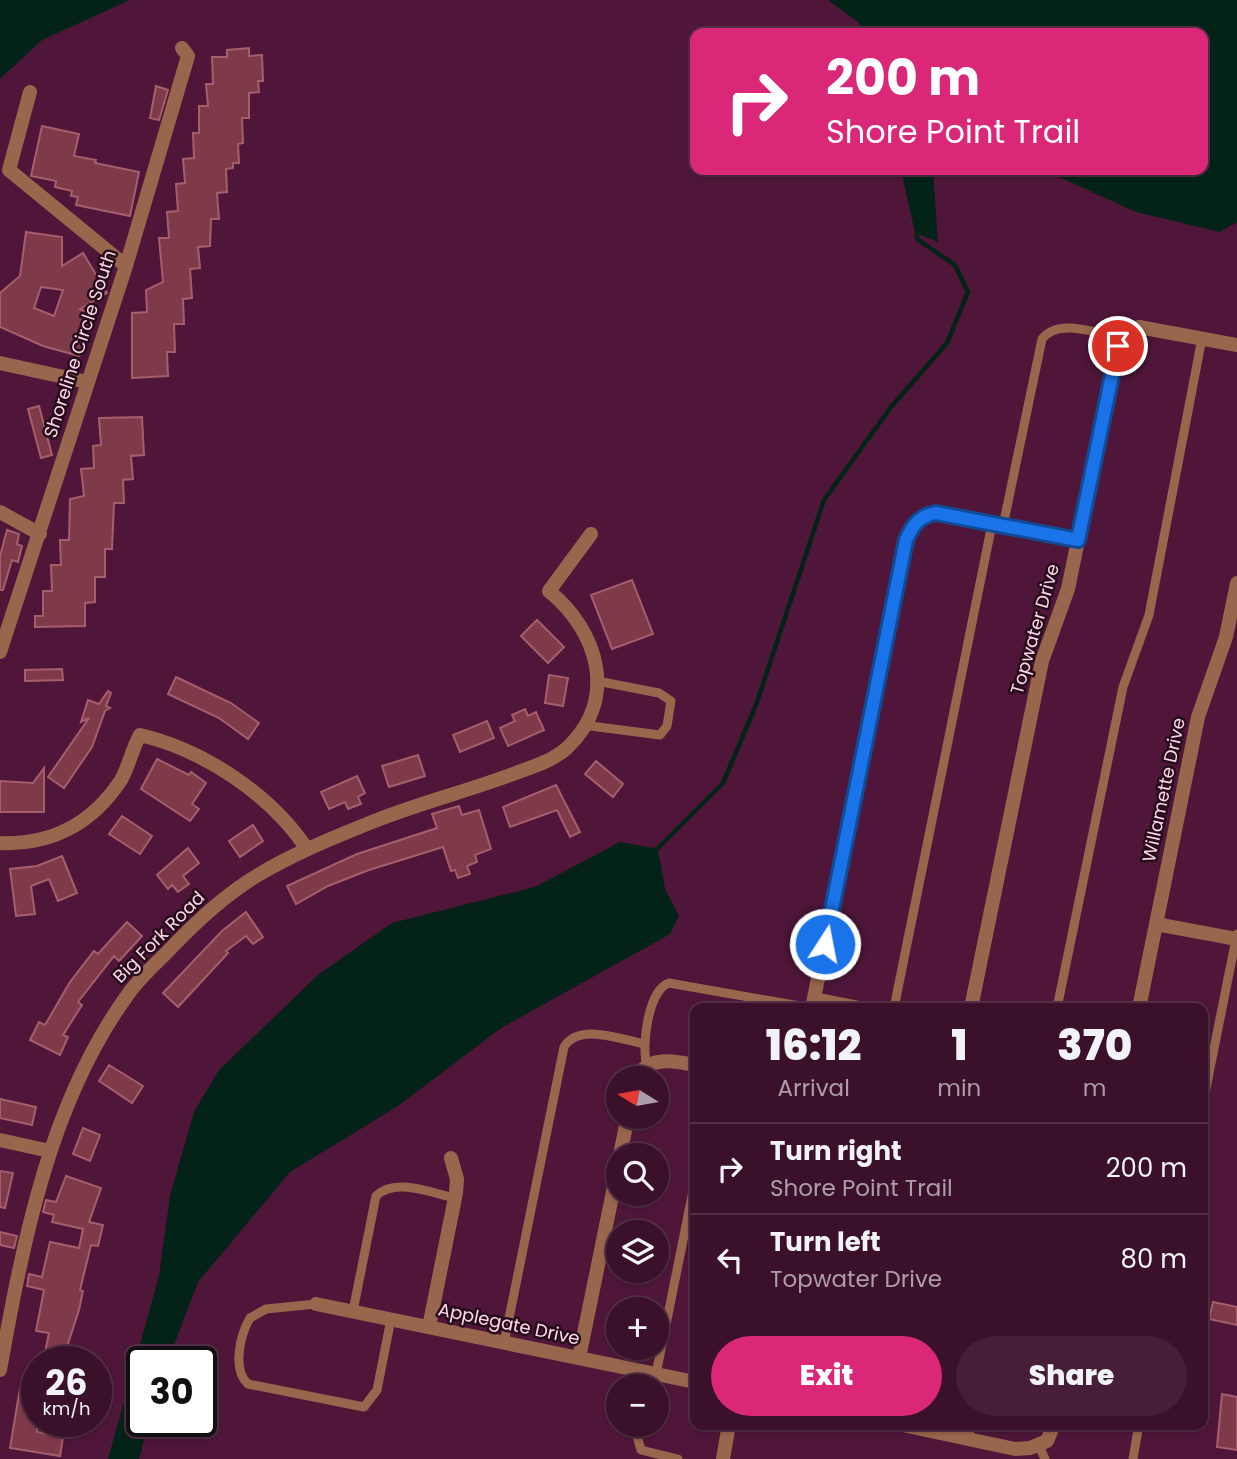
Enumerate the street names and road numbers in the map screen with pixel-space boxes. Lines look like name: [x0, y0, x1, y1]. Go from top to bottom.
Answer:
street label: Shoreline Circle South: [37, 247, 122, 441]
street label: Topwater Drive: [1004, 561, 1065, 697]
street label: Willamette Drive: [1136, 715, 1191, 864]
street label: Big Fork Road: [107, 885, 210, 988]
street label: Applegate Drive: [436, 1296, 582, 1351]

